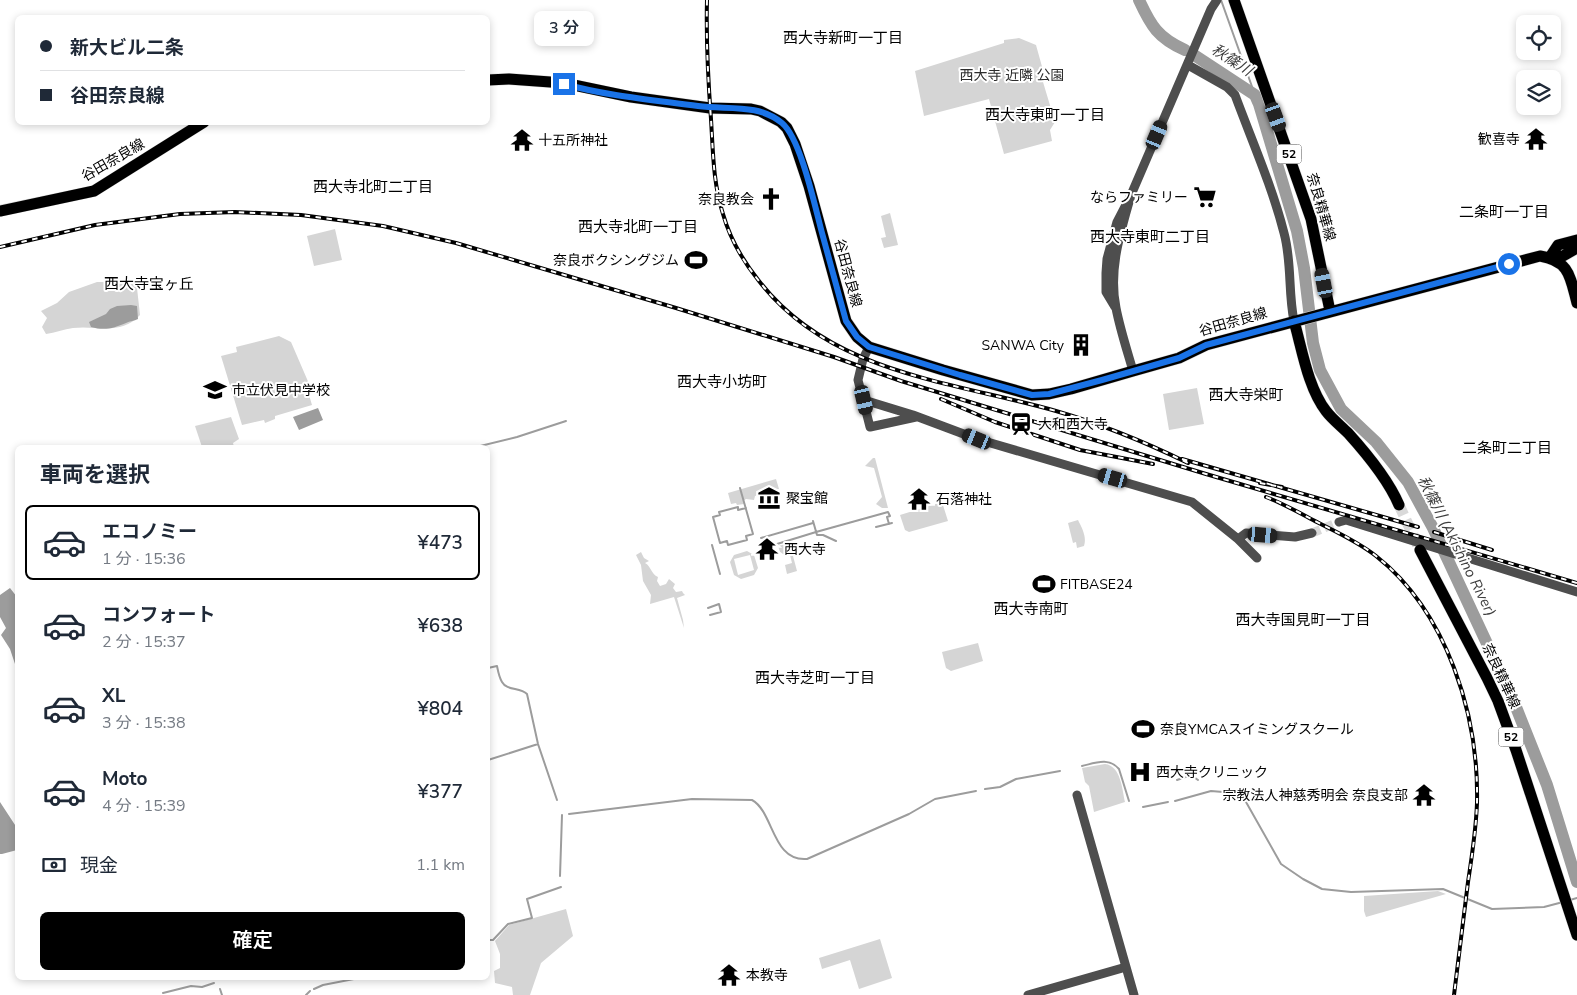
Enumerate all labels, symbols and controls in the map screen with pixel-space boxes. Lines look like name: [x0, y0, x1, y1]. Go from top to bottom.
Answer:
callout: 3 分: [534, 12, 594, 46]
map controls: [1516, 15, 1561, 115]
button: locate: [1516, 15, 1561, 60]
text: 3 分: [549, 17, 579, 39]
district label: 西大寺新町一丁目: [783, 28, 903, 48]
text: 新大ビル二条: [70, 35, 184, 61]
water label: 秋篠川: [1208, 39, 1258, 82]
park label: 西大寺 近隣 公園: [959, 66, 1065, 85]
button: layers: [1516, 70, 1561, 115]
route end: [553, 73, 575, 95]
text: 谷田奈良線: [70, 83, 165, 109]
car: [1263, 100, 1288, 134]
district label: 西大寺東町一丁目: [985, 105, 1105, 125]
car: [1144, 118, 1169, 152]
temple icon: 歓喜寺: [1523, 126, 1549, 152]
temple icon: 十五所神社: [509, 127, 535, 153]
place label: 歓喜寺: [1478, 130, 1520, 149]
place label: 十五所神社: [538, 131, 608, 150]
street label: 谷田奈良線: [78, 134, 148, 186]
road number: 52: [1276, 144, 1302, 164]
street label: 奈良精華線: [1302, 171, 1340, 243]
district label: 西大寺北町二丁目: [313, 177, 433, 197]
supermarket icon: ならファミリー: [1192, 184, 1218, 210]
church icon: 奈良教会: [758, 186, 784, 212]
place label: ならファミリー: [1090, 188, 1188, 207]
place label: 奈良教会: [698, 190, 754, 209]
district label: 二条町一丁目: [1459, 202, 1549, 222]
district label: 西大寺北町一丁目: [578, 217, 698, 237]
district label: 西大寺東町二丁目: [1090, 227, 1210, 247]
street label: 谷田奈良線: [830, 237, 866, 309]
sports icon: 奈良ボクシングジム: [683, 247, 709, 273]
place label: 奈良ボクシングジム: [553, 251, 679, 270]
route start: [1498, 253, 1520, 275]
car: [1313, 267, 1334, 299]
district label: 西大寺宝ヶ丘: [104, 274, 194, 294]
street label: 谷田奈良線: [1197, 303, 1269, 341]
building icon: SANWA City: [1068, 332, 1094, 358]
place label: SANWA City: [982, 336, 1065, 355]
district label: 西大寺小坊町: [677, 372, 767, 392]
school or university icon: 市立伏見中学校: [202, 377, 228, 403]
place label: 市立伏見中学校: [232, 381, 330, 400]
car: [853, 384, 874, 416]
district label: 西大寺栄町: [1208, 385, 1284, 405]
station icon: 大和西大寺: [1008, 411, 1034, 437]
place label: 大和西大寺: [1038, 415, 1108, 434]
car: [960, 426, 993, 452]
district label: 二条町二丁目: [1462, 438, 1552, 458]
text: 車両を選択: [40, 460, 150, 490]
car: [1096, 467, 1129, 489]
water label: 秋篠川 (Akishino River): [1413, 473, 1501, 619]
museum icon: 聚宝館: [756, 485, 782, 511]
temple icon: 石落神社: [906, 486, 932, 512]
place label: 聚宝館: [786, 489, 828, 508]
place label: 石落神社: [936, 490, 992, 509]
text: エコノミー: [102, 519, 197, 545]
icon: car: [42, 520, 87, 565]
car: [1247, 526, 1278, 544]
text: ¥473: [417, 530, 463, 556]
temple icon: 西大寺: [754, 536, 780, 562]
place label: 西大寺: [784, 540, 826, 559]
text: 1 分 · 15:36: [102, 548, 186, 570]
sports icon: FITBASE24: [1031, 571, 1057, 597]
place label: FITBASE24: [1060, 575, 1133, 594]
district label: 西大寺南町: [993, 599, 1069, 619]
text: コンフォート: [102, 602, 215, 628]
icon: car: [42, 603, 87, 648]
district label: 西大寺国見町一丁目: [1235, 610, 1371, 630]
text: ¥638: [417, 613, 463, 639]
text: 2 分 · 15:37: [102, 631, 186, 653]
street label: 奈良精華線: [1478, 640, 1524, 712]
district label: 西大寺芝町一丁目: [755, 668, 875, 688]
text: XL: [102, 683, 125, 709]
icon: car: [42, 686, 87, 731]
text: ¥804: [417, 696, 463, 722]
text: 3 分 · 15:38: [102, 712, 186, 734]
sports icon: 奈良YMCAスイミングスクール: [1130, 716, 1156, 742]
place label: 奈良YMCAスイミングスクール: [1160, 720, 1354, 739]
road number: 52: [1498, 728, 1524, 746]
hospital icon: 西大寺クリニック: [1127, 759, 1153, 785]
place label: 西大寺クリニック: [1156, 763, 1268, 782]
text: Moto: [102, 766, 148, 792]
icon: car: [42, 769, 87, 814]
text: ¥377: [417, 779, 463, 805]
temple icon: 宗教法人神慈秀明会 奈良支部: [1411, 782, 1437, 808]
place label: 宗教法人神慈秀明会 奈良支部: [1222, 786, 1408, 805]
text: 4 分 · 15:39: [102, 795, 186, 817]
icon: cash: [40, 851, 68, 879]
text: 現金: [80, 853, 118, 879]
text: 1.1 km: [416, 854, 465, 876]
button: 確定: [40, 912, 465, 970]
temple icon: 本教寺: [716, 962, 742, 988]
place label: 本教寺: [746, 966, 788, 985]

